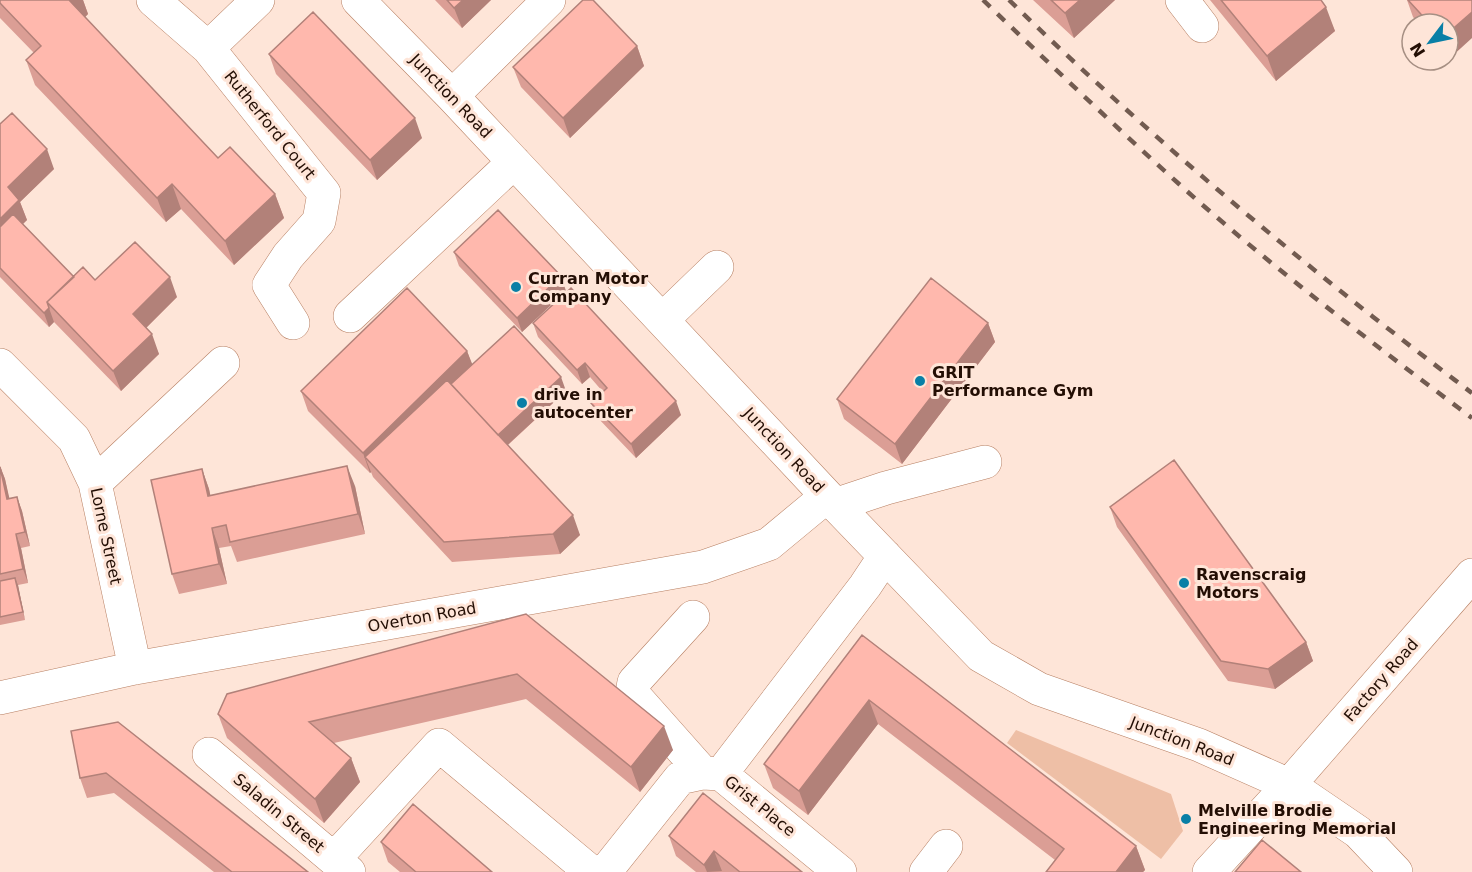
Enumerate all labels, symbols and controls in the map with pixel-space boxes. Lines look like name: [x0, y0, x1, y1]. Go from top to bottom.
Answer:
north arrow: [1400, 12, 1460, 72]
text: N: [1406, 39, 1429, 60]
street label: Junction Road: [405, 49, 496, 142]
street label: Rutherford Court: [220, 67, 320, 183]
place label: Curran Motor Company: [528, 269, 648, 306]
marker: Curran Motor Company: [509, 280, 523, 294]
place label: GRIT Performance Gym: [932, 363, 1093, 400]
marker: GRIT Performance Gym: [913, 374, 927, 388]
place label: drive in autocenter: [534, 385, 633, 422]
marker: drive in autocenter: [515, 396, 529, 410]
street label: Junction Road: [739, 403, 828, 497]
street label: Lorne Street: [86, 486, 126, 586]
place label: Ravenscraig Motors: [1196, 565, 1306, 602]
marker: Ravenscraig Motors: [1177, 576, 1191, 590]
street label: Overton Road: [366, 598, 478, 636]
street label: Factory Road: [1340, 635, 1422, 725]
street label: Junction Road: [1126, 712, 1237, 770]
street label: Saladin Street: [230, 770, 328, 856]
street label: Grist Place: [721, 772, 799, 840]
place label: Melville Brodie Engineering Memorial: [1198, 801, 1396, 838]
marker: Melville Brodie Engineering Memorial: [1179, 812, 1193, 826]

